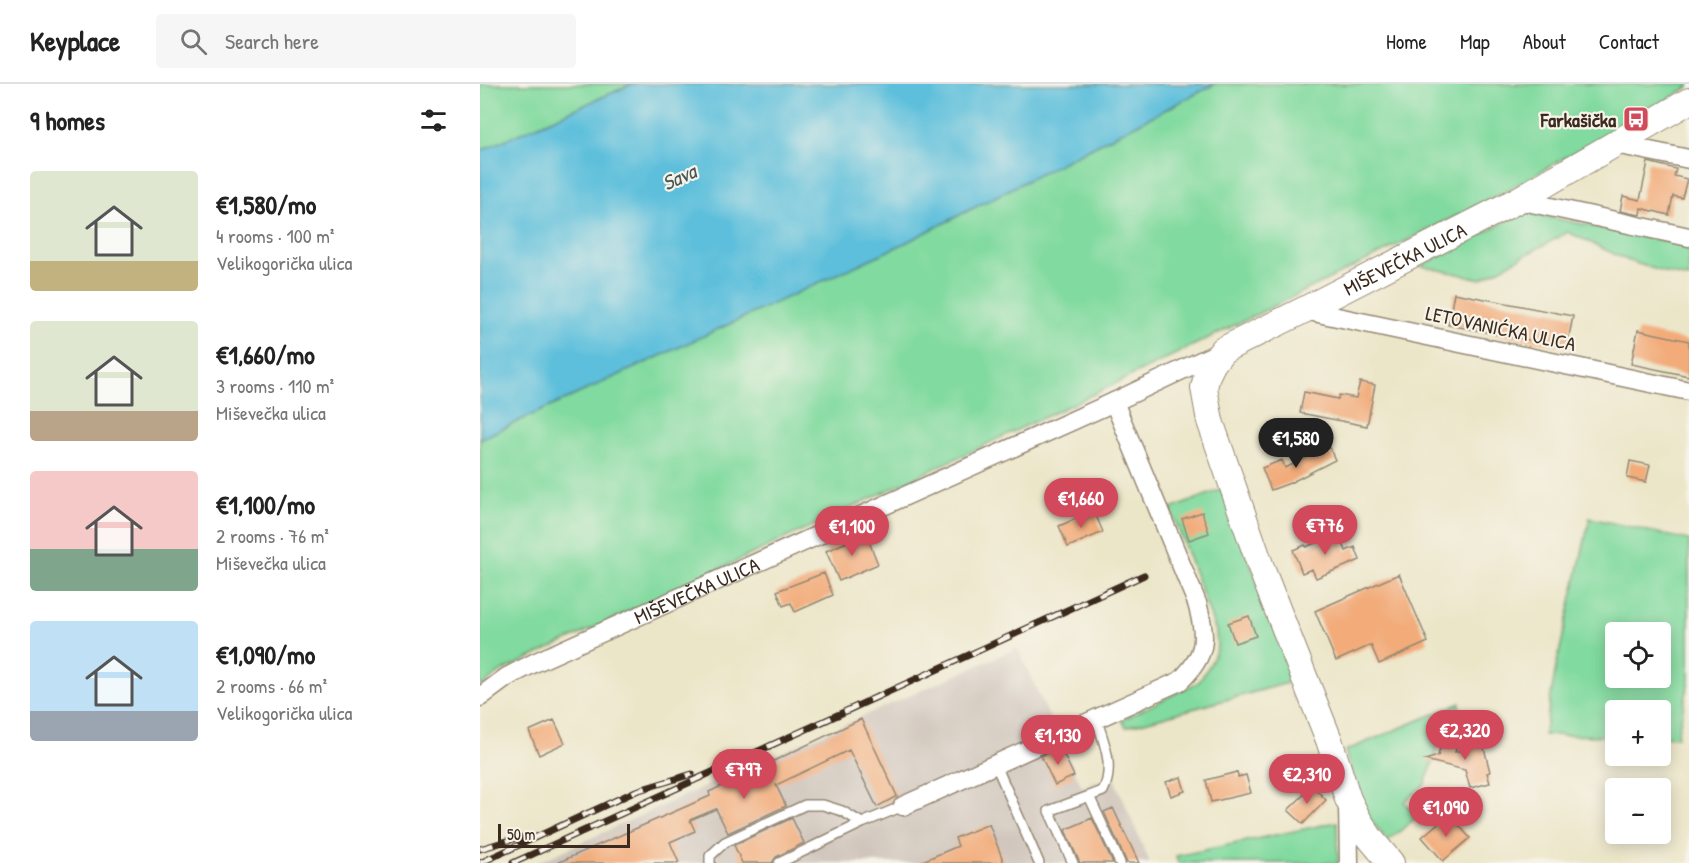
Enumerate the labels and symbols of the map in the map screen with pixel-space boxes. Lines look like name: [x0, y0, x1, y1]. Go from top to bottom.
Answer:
bus stop icon: Farkašička: [1621, 104, 1651, 134]
place label: Farkašička: [1540, 106, 1616, 133]
water label: Sava: [657, 155, 703, 197]
street label: MIŠEVEČKA ULICA: [1339, 216, 1471, 301]
street label: LETOVANIĆKA ULICA: [1423, 299, 1579, 357]
pin: €1,580: [1247, 418, 1345, 469]
pin: €1,660: [1032, 478, 1130, 529]
pin: €776: [1289, 505, 1361, 556]
pin: €1,100: [803, 506, 901, 557]
street label: MIŠEVEČKA ULICA: [629, 550, 763, 630]
pin: €2,320: [1416, 710, 1514, 761]
pin: €1,130: [1009, 715, 1107, 766]
pin: €797: [708, 749, 780, 800]
pin: €2,310: [1258, 754, 1356, 805]
pin: €1,090: [1397, 787, 1495, 838]
scale bar: [498, 821, 630, 848]

